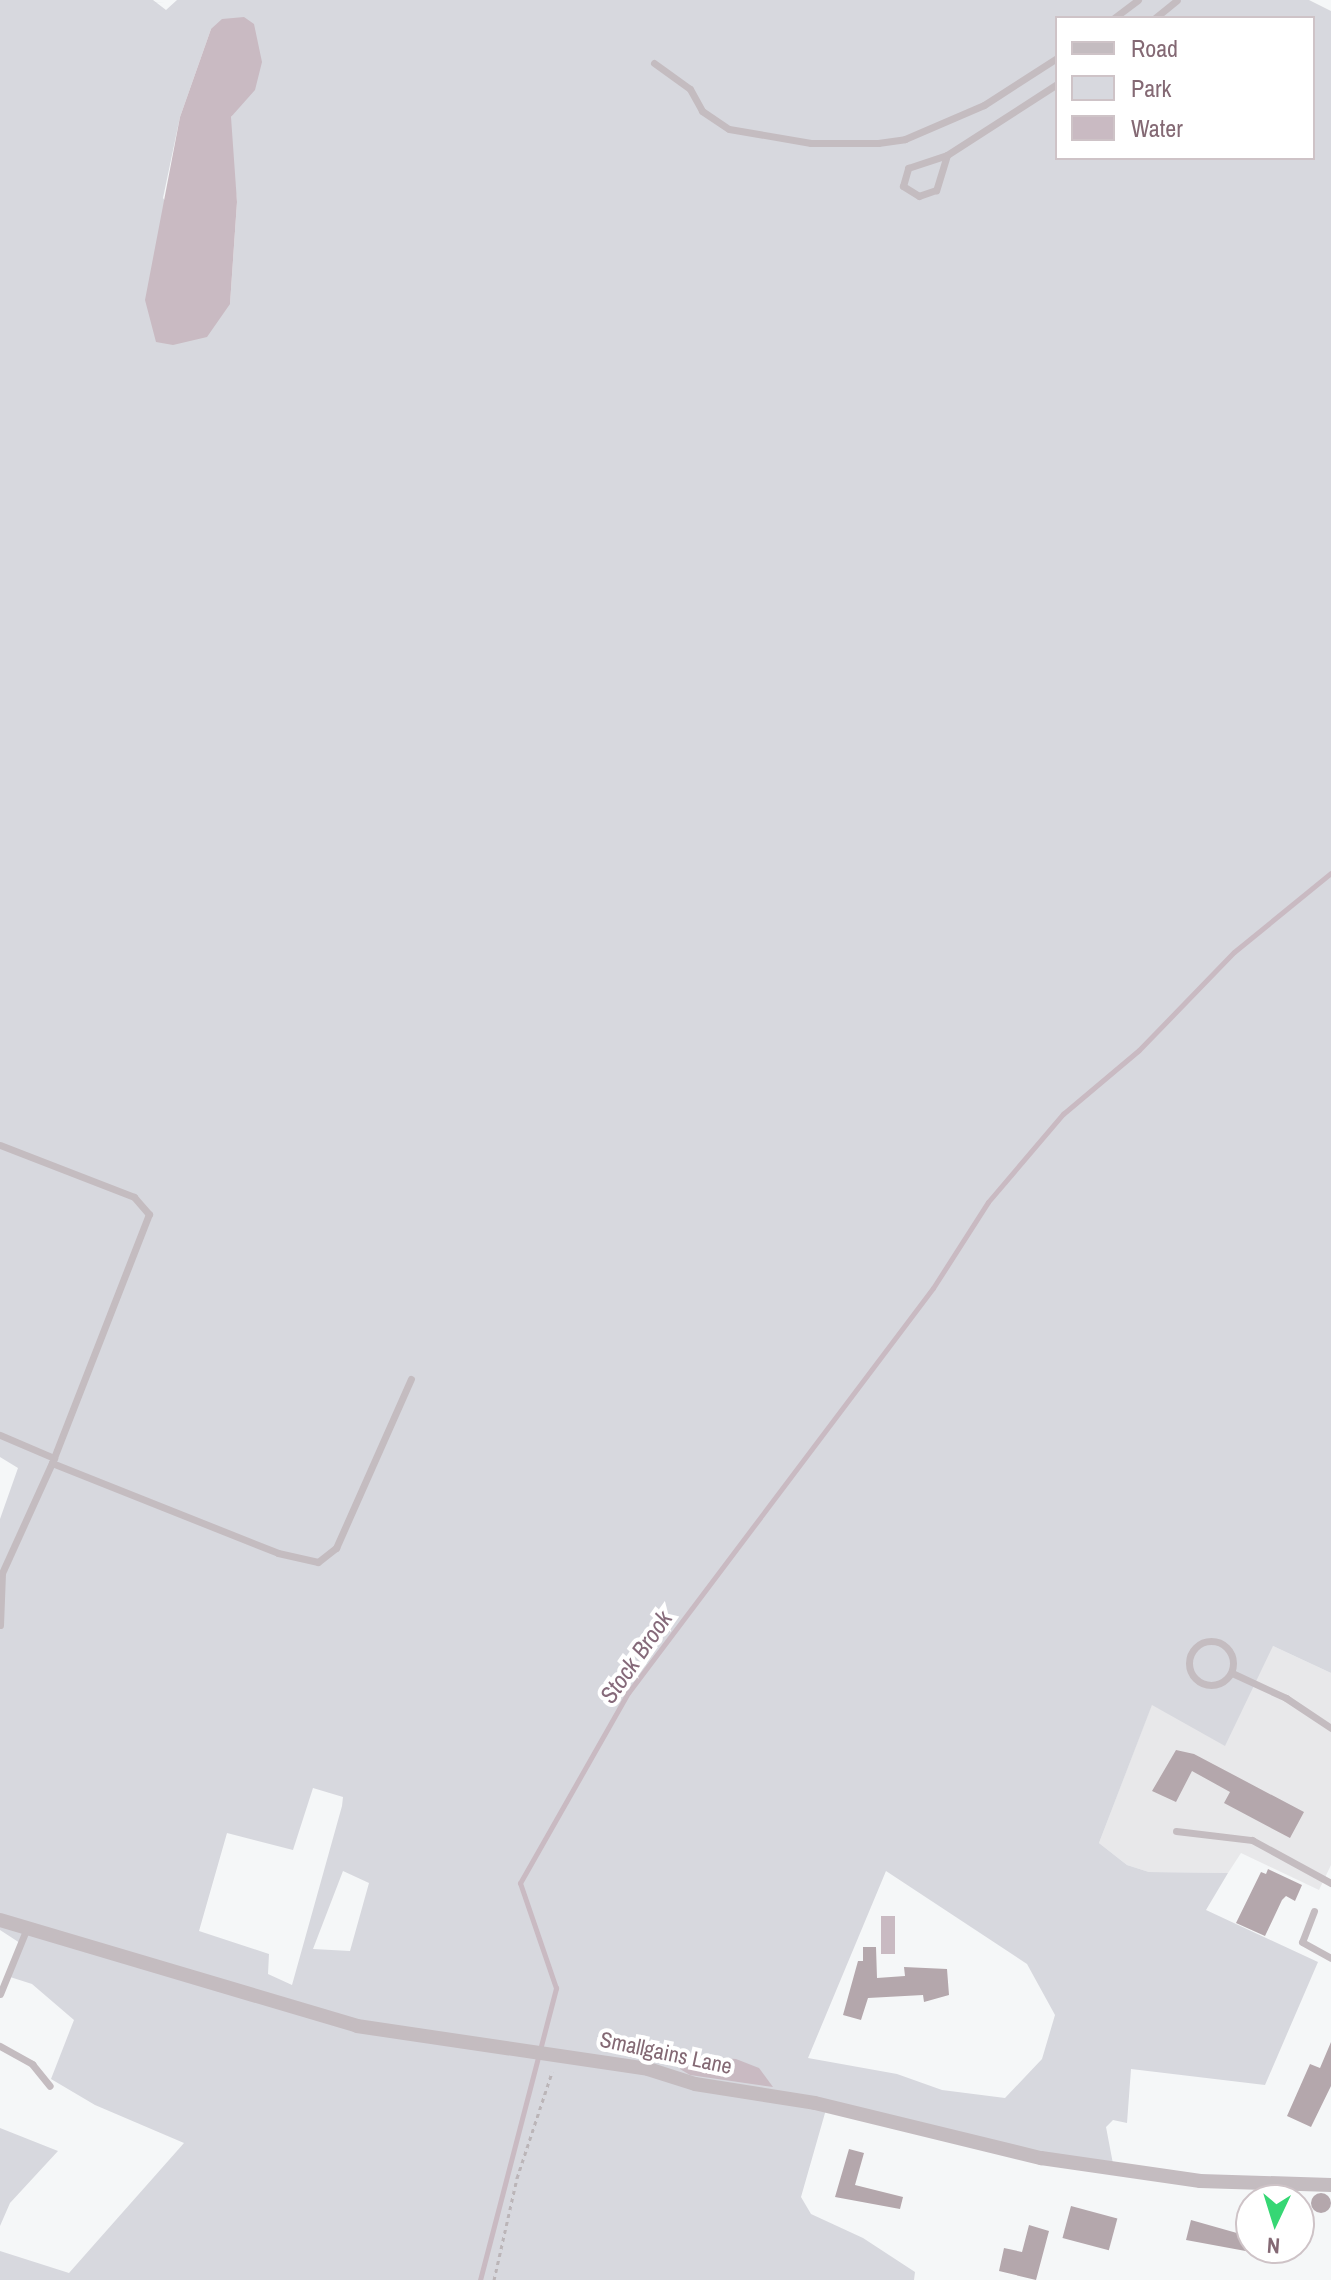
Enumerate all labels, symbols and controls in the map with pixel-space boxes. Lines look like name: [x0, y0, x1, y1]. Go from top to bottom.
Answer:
legend: [1055, 16, 1315, 160]
text: Road: [1131, 32, 1178, 64]
text: Park: [1131, 72, 1171, 104]
text: Water: [1131, 112, 1183, 144]
water label: Stock Brook: [594, 1605, 678, 1709]
street label: Smallgains Lane: [598, 2026, 734, 2080]
north arrow: [1235, 2184, 1315, 2264]
text: N: [1266, 2231, 1281, 2261]

